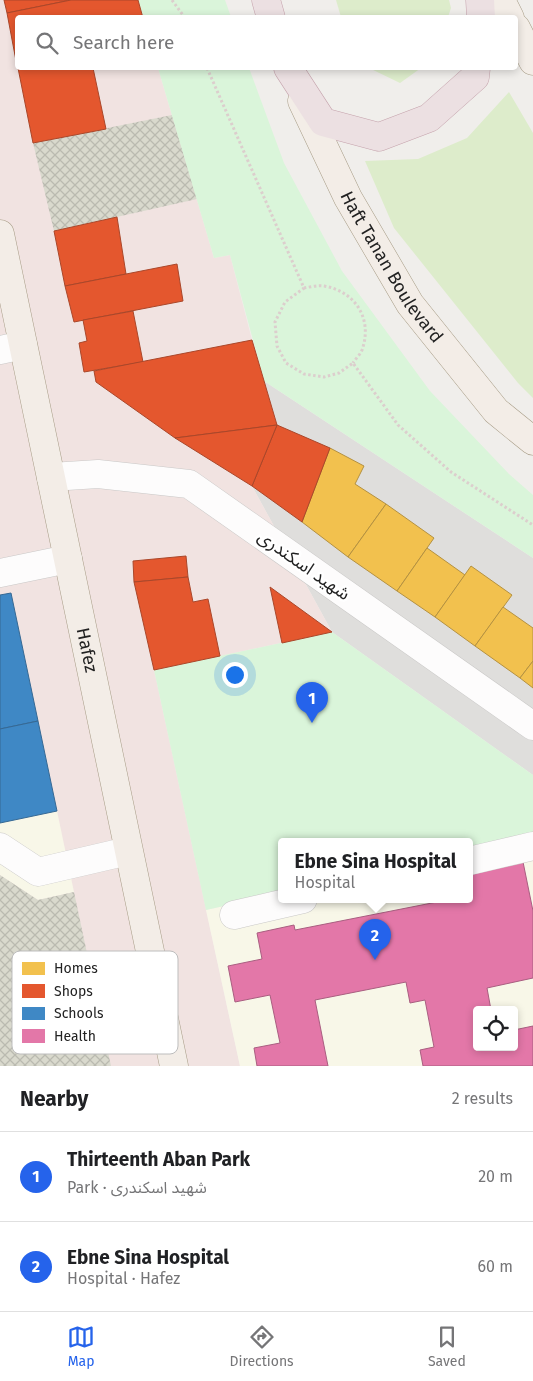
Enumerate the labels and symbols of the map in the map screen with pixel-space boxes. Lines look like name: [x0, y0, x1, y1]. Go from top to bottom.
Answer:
street label: Haft Tanan Boulevard: [335, 188, 448, 347]
street label: شهید اسکندری: [254, 525, 354, 605]
street label: Hafez: [72, 625, 102, 675]
your location: [222, 662, 248, 688]
pin: 1: [296, 682, 328, 723]
pin: 2: [359, 919, 391, 960]
legend: [12, 951, 178, 1054]
text: Homes: [54, 960, 98, 977]
text: Shops: [54, 983, 93, 1000]
text: Schools: [54, 1005, 104, 1022]
text: Health: [54, 1028, 96, 1045]

